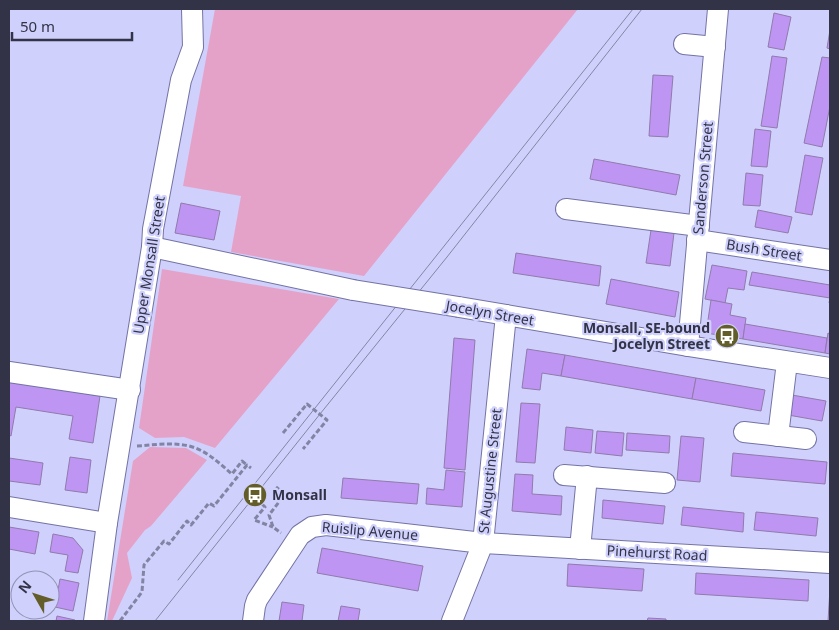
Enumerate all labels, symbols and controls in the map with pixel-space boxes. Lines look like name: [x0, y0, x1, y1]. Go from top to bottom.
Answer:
scale bar: [12, 10, 132, 42]
text: 50 m: [20, 16, 55, 36]
street label: Sanderson Street: [688, 121, 717, 235]
street label: Upper Monsall Street: [128, 195, 169, 335]
street label: Bush Street: [725, 234, 803, 265]
street label: Jocelyn Street: [443, 295, 536, 330]
place label: Monsall, SE-bound Jocelyn Street: [583, 318, 710, 353]
bus stop icon: Monsall, SE-bound Jocelyn Street: [714, 323, 740, 349]
street label: St Augustine Street: [473, 407, 506, 535]
bus stop icon: Monsall: [242, 482, 268, 508]
place label: Monsall: [272, 485, 327, 504]
street label: Ruislip Avenue: [321, 517, 419, 544]
street label: Pinehurst Road: [606, 540, 708, 565]
north arrow: [10, 570, 60, 620]
text: N: [14, 576, 35, 597]

